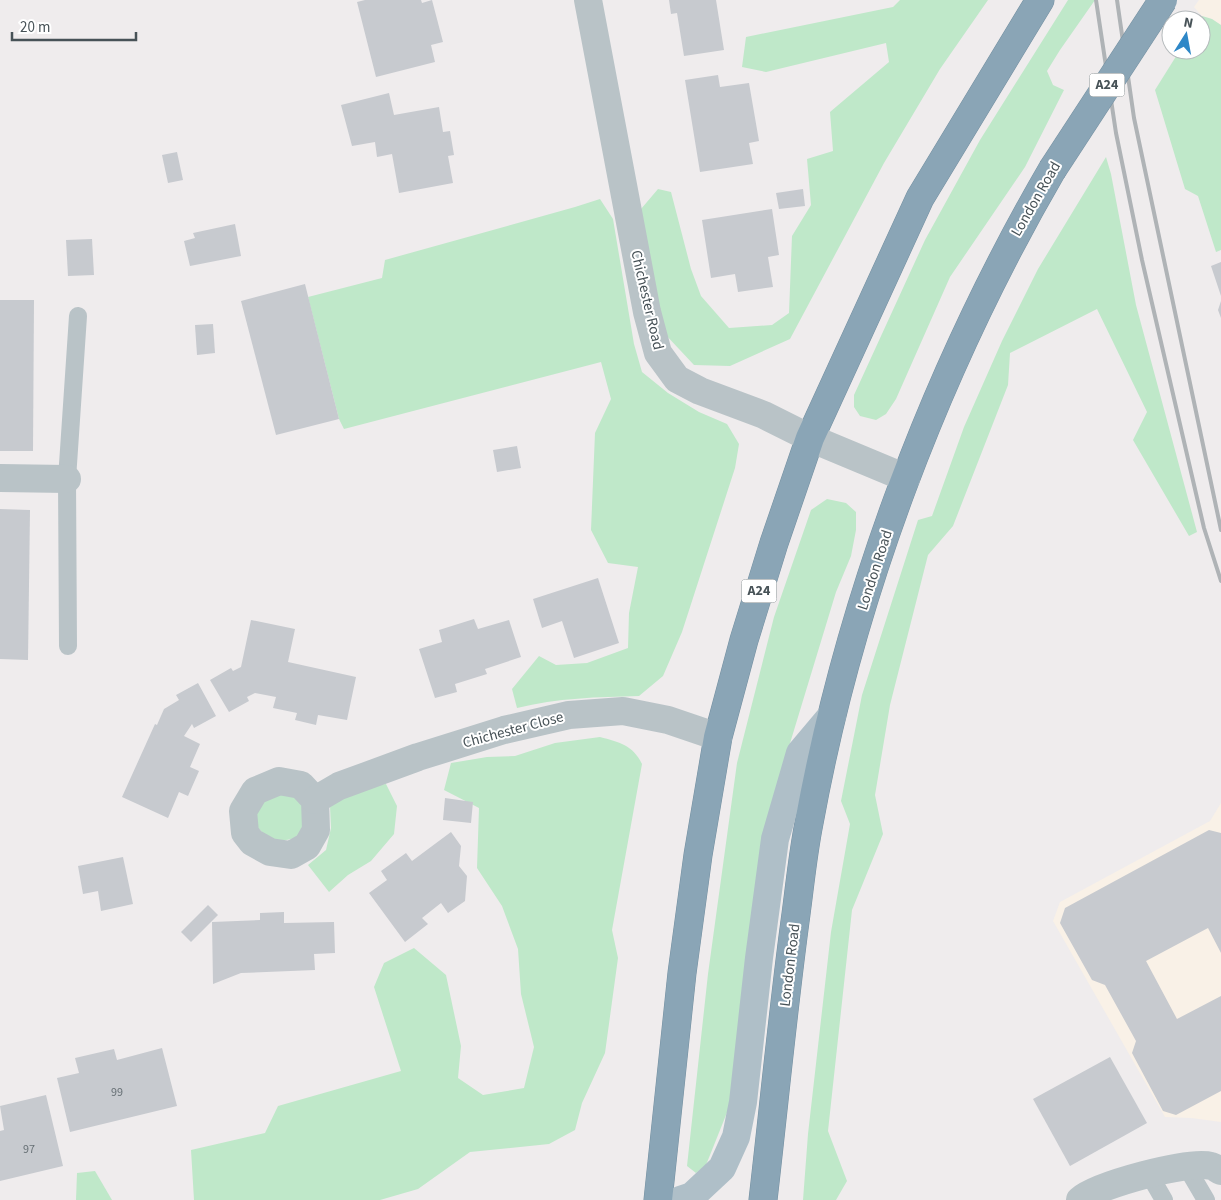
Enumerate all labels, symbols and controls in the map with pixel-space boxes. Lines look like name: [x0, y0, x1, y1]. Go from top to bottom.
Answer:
scale bar: [12, 10, 136, 42]
north arrow: [1161, 10, 1211, 60]
text: N: [1182, 13, 1195, 34]
text: 20 m: [20, 17, 50, 38]
road number: A24: [1090, 74, 1124, 96]
street label: London Road: [1006, 158, 1066, 240]
street label: Chichester Road: [625, 248, 669, 352]
street label: London Road: [852, 527, 898, 613]
road number: A24: [742, 580, 776, 602]
street label: Chichester Close: [460, 706, 566, 754]
street label: London Road: [775, 922, 805, 1008]
house number: 99: [111, 1084, 123, 1101]
house number: 97: [23, 1141, 35, 1158]

